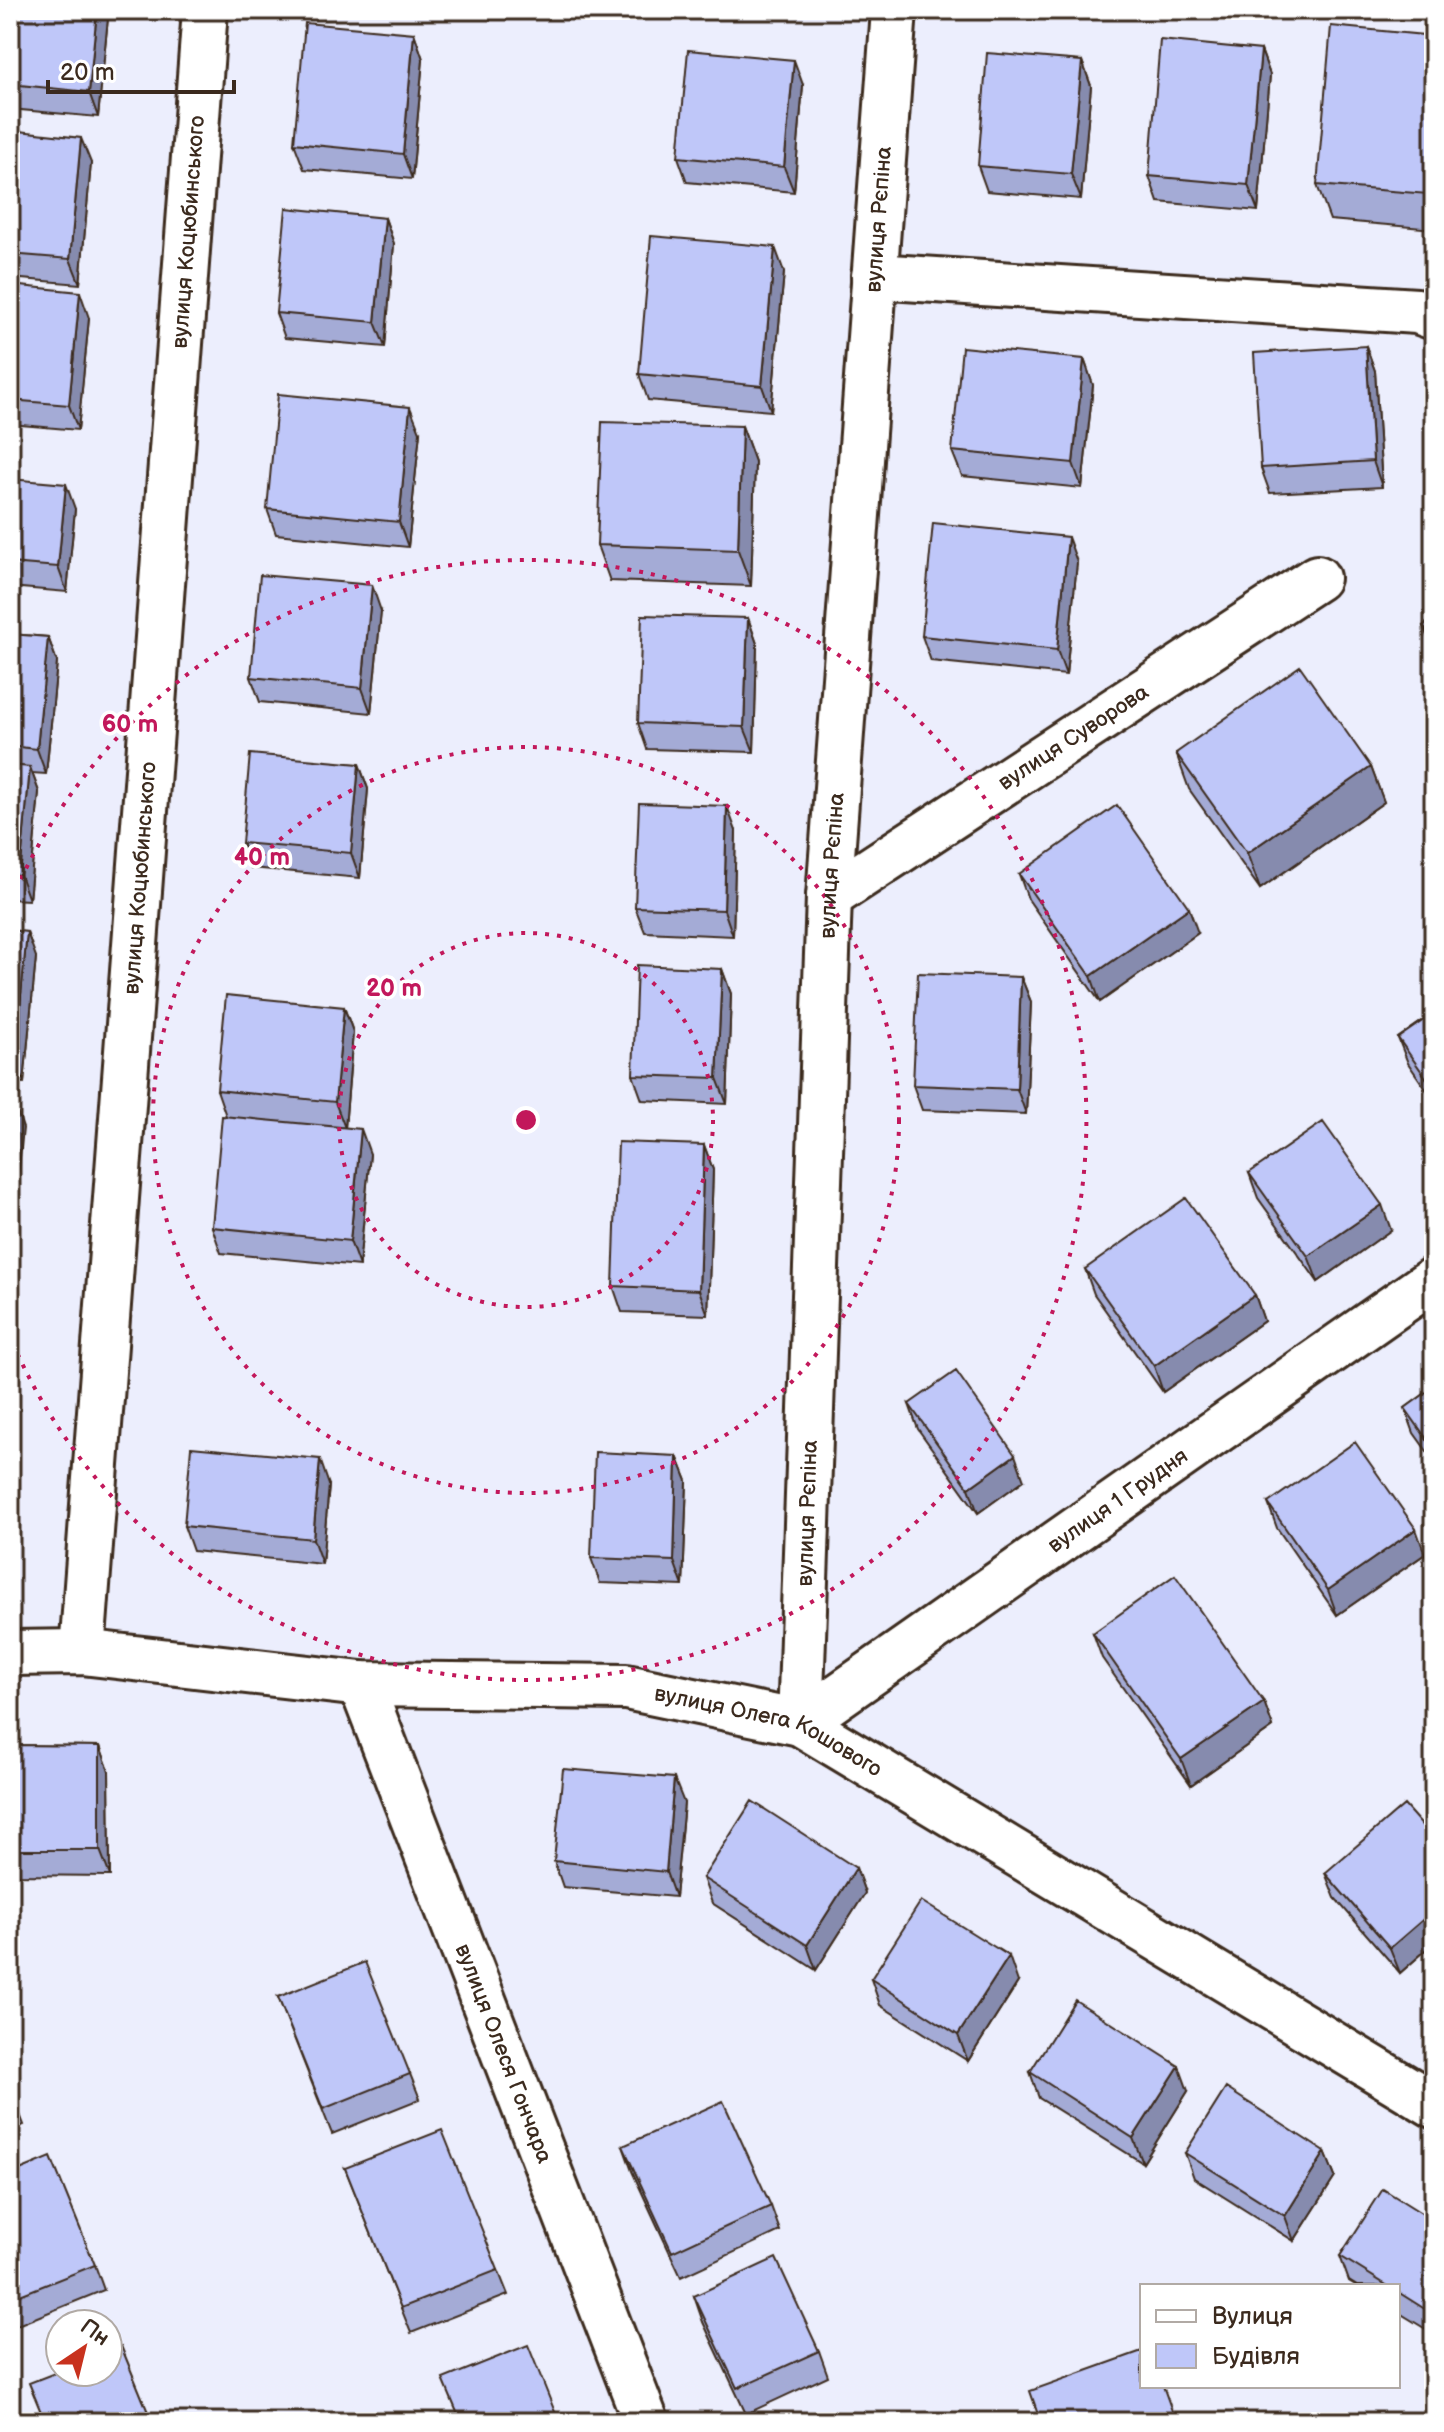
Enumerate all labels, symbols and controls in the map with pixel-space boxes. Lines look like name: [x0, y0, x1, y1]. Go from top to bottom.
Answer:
scale bar: [48, 44, 234, 94]
text: 20 m: [60, 58, 115, 87]
street label: вулиця Коцюбинського: [166, 115, 211, 349]
street label: вулиця Рєпіна: [860, 145, 897, 293]
street label: вулиця Суворова: [993, 678, 1154, 796]
text: 60 m: [102, 710, 158, 739]
street label: вулиця Коцюбинського: [118, 761, 162, 996]
street label: вулиця Рєпіна: [814, 792, 850, 939]
text: 40 m: [234, 843, 290, 872]
text: 20 m: [366, 974, 422, 1003]
centre of rings: [512, 1106, 540, 1134]
street label: вулиця Рєпіна: [791, 1439, 823, 1587]
street label: вулиця 1 Грудня: [1043, 1442, 1193, 1559]
street label: вулиця Олега Кошового: [652, 1680, 887, 1783]
street label: вулиця Олеся Гончара: [449, 1940, 558, 2167]
legend: [1140, 2284, 1400, 2388]
text: Вулиця: [1212, 2302, 1293, 2331]
north arrow: [44, 2308, 124, 2388]
text: Пн: [75, 2313, 114, 2352]
text: Будівля: [1212, 2342, 1300, 2371]

